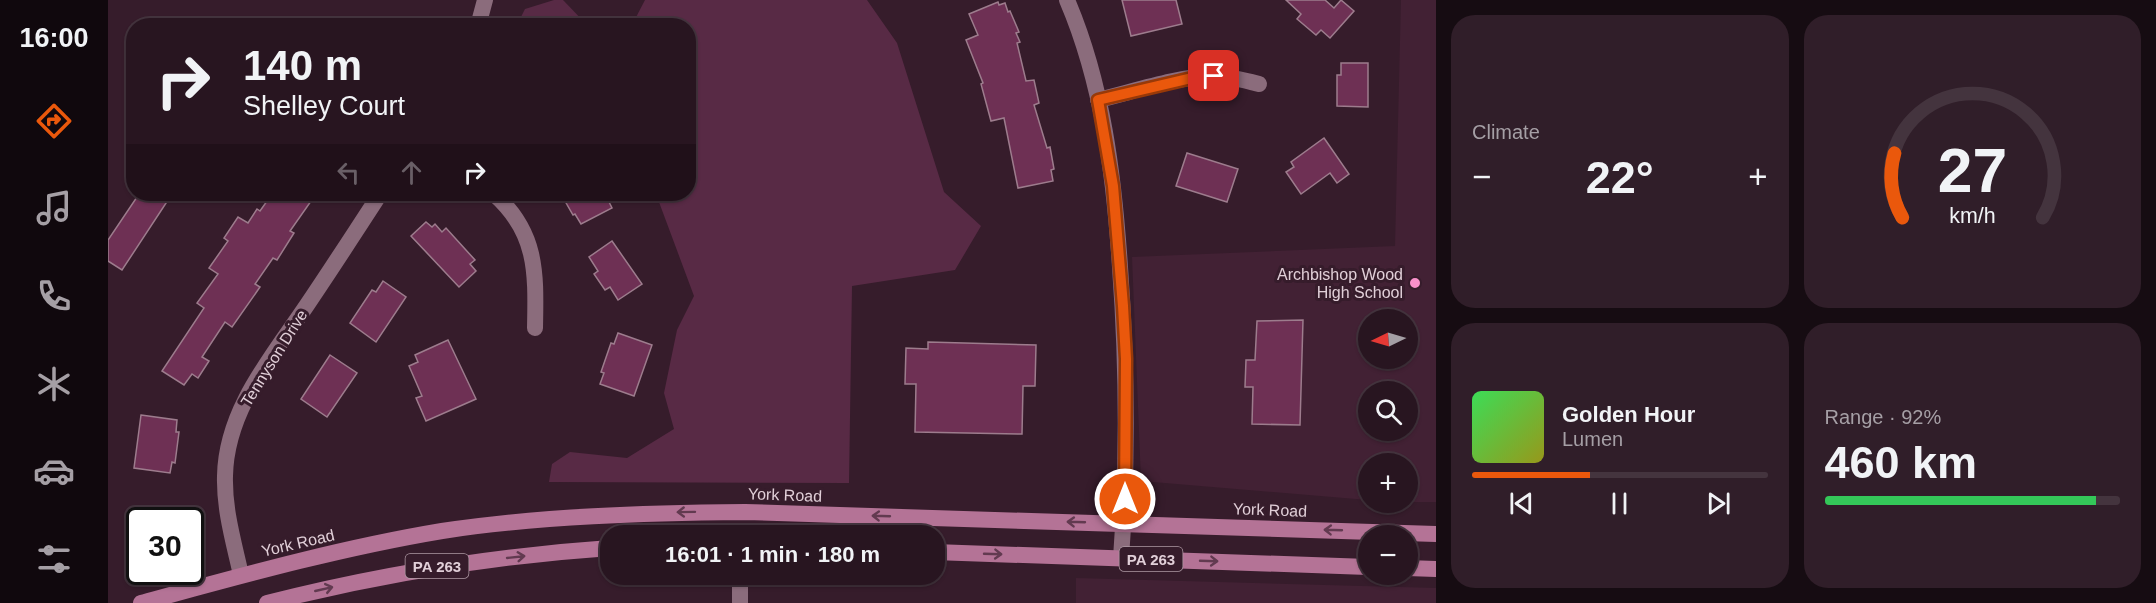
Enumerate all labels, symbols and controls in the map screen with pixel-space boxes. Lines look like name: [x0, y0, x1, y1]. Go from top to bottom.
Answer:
text: 16:00: [19, 23, 89, 53]
icon: right: [144, 42, 222, 120]
text: 140 m: [243, 42, 362, 89]
pin: [1188, 50, 1239, 101]
icon: arrive: [1197, 59, 1230, 92]
text: Shelley Court: [243, 91, 405, 121]
icon: directions: [33, 100, 75, 142]
text: Climate: [1472, 121, 1540, 143]
text: 27: [1938, 136, 2007, 205]
text: 22°: [1586, 152, 1654, 203]
icon: left: [332, 156, 365, 189]
icon: ahead: [395, 156, 428, 189]
icon: right: [458, 156, 491, 189]
text: −: [1472, 158, 1491, 195]
text: +: [1748, 158, 1768, 195]
icon: music: [33, 187, 75, 229]
text: km/h: [1949, 205, 1995, 229]
place label: Archbishop Wood High School: [1277, 266, 1403, 301]
icon: phone: [33, 275, 75, 317]
marker: Archbishop Wood High School: [1408, 276, 1422, 290]
street label: Tennyson Drive: [238, 307, 310, 409]
north arrow: [1358, 309, 1418, 369]
map controls: [1358, 309, 1418, 585]
icon: climate: [33, 363, 75, 405]
button: search: [1358, 381, 1418, 441]
text: Golden Hour: [1562, 402, 1695, 427]
text: Range · 92%: [1825, 406, 1941, 428]
text: Lumen: [1562, 428, 1623, 450]
text: 460 km: [1825, 437, 1977, 488]
icon: car: [33, 450, 75, 492]
button: +: [1358, 453, 1418, 513]
position arrow: [1093, 467, 1157, 531]
street label: York Road: [748, 485, 822, 505]
icon: previous: [1505, 487, 1538, 520]
icon: pause: [1603, 487, 1636, 520]
icon: next: [1702, 487, 1735, 520]
street label: York Road: [1233, 500, 1307, 520]
one-way arrow: [676, 506, 696, 518]
speed limit sign: 30: [126, 507, 204, 585]
one-way arrow: [871, 510, 891, 522]
one-way arrow: [1066, 516, 1086, 528]
one-way arrow: [1324, 525, 1344, 536]
button: −: [1358, 525, 1418, 585]
street label: York Road: [260, 526, 336, 560]
icon: filters: [33, 538, 75, 580]
text: 16:01 · 1 min · 180 m: [665, 542, 880, 567]
road number: PA 263: [1120, 547, 1182, 571]
one-way arrow: [982, 548, 1002, 559]
one-way arrow: [505, 551, 525, 562]
road number: PA 263: [406, 554, 468, 578]
one-way arrow: [1198, 556, 1218, 567]
one-way arrow: [314, 582, 333, 594]

